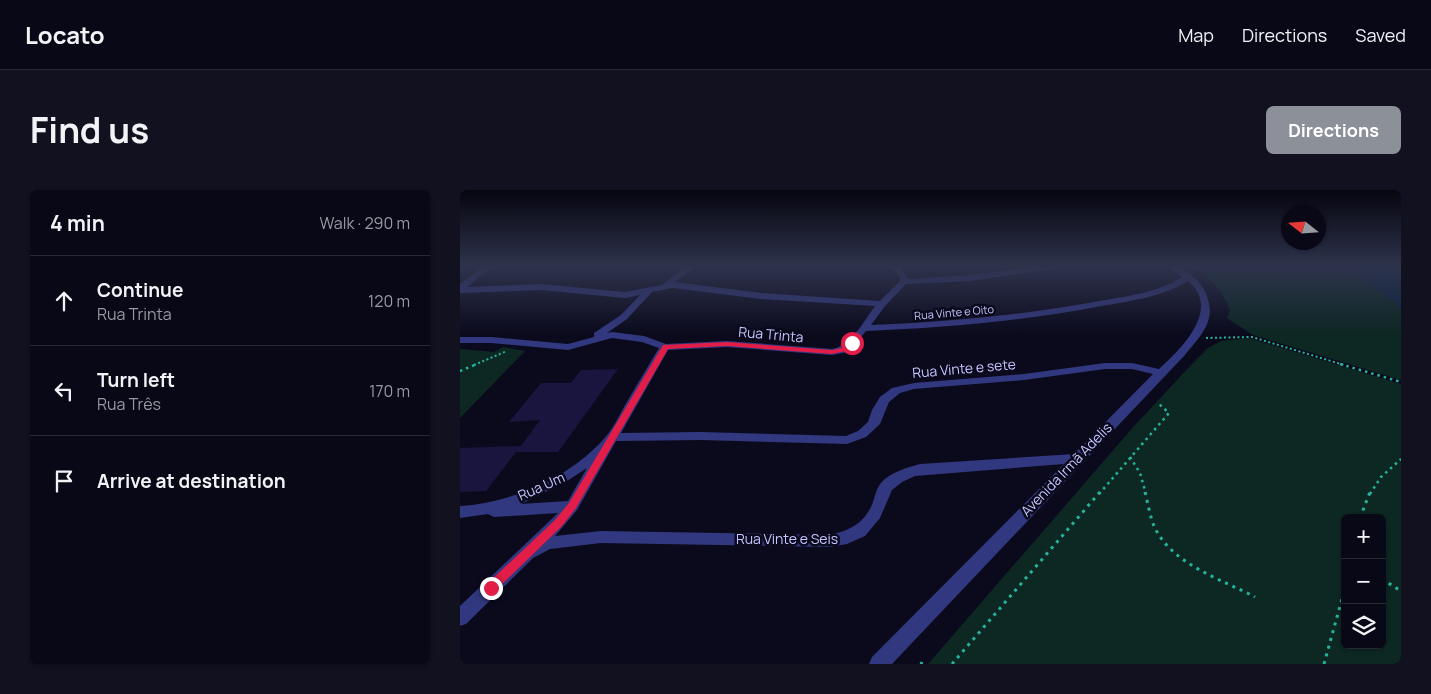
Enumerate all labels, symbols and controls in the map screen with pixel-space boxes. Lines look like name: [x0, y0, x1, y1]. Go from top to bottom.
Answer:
text: Locato: [25, 18, 105, 51]
text: Map: [1178, 23, 1214, 47]
text: Directions: [1242, 23, 1327, 47]
text: Saved: [1355, 23, 1406, 47]
text: Find us: [30, 106, 149, 154]
button: Directions: [1266, 106, 1401, 154]
north arrow: [1281, 205, 1326, 250]
text: 4 min: [50, 209, 105, 237]
text: Walk · 290 m: [320, 212, 410, 234]
text: Continue: [97, 277, 183, 303]
icon: ahead: [50, 287, 78, 315]
text: 120 m: [368, 290, 410, 312]
street label: Rua Vinte e Oito: [914, 301, 995, 323]
text: Rua Trinta: [97, 303, 172, 325]
street label: Rua Trinta: [738, 322, 804, 346]
route start: [841, 332, 864, 355]
street label: Rua Vinte e sete: [911, 354, 1017, 382]
text: Turn left: [97, 367, 175, 393]
icon: left: [50, 377, 78, 405]
text: 170 m: [369, 380, 410, 402]
text: Rua Três: [97, 393, 161, 415]
street label: Avenida Irmã Adelis: [1016, 418, 1116, 520]
icon: arrive: [50, 467, 78, 495]
street label: Rua Um: [515, 467, 568, 505]
text: Arrive at destination: [97, 468, 286, 494]
map controls: [1341, 514, 1386, 649]
button: +: [1341, 514, 1386, 559]
street label: Rua Vinte e Seis: [736, 529, 838, 548]
button: −: [1341, 559, 1386, 604]
route end: [480, 577, 503, 600]
button: layers: [1341, 604, 1386, 649]

